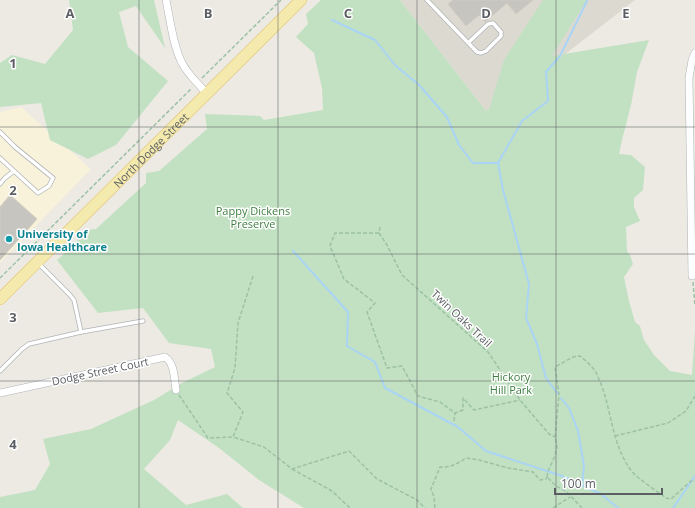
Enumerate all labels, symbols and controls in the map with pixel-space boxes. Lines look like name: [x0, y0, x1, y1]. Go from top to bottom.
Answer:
text: A: [66, 4, 75, 22]
text: B: [204, 4, 213, 22]
text: C: [344, 4, 352, 22]
text: D: [481, 4, 491, 22]
text: E: [622, 4, 630, 22]
text: 1: [9, 54, 17, 72]
street label: North Dodge Street: [110, 109, 191, 190]
text: 2: [9, 181, 17, 199]
park label: Pappy Dickens Preserve: [216, 203, 290, 231]
place label: University of Iowa Healthcare: [17, 226, 108, 254]
marker: University of Iowa Healthcare: [4, 234, 14, 244]
street label: Twin Oaks Trail: [428, 286, 496, 350]
text: 3: [9, 308, 17, 326]
street label: Dodge Street Court: [50, 353, 150, 389]
park label: Hickory Hill Park: [490, 369, 532, 397]
text: 4: [9, 435, 17, 453]
scale bar: [555, 470, 662, 496]
text: 100 m: [561, 475, 596, 492]

